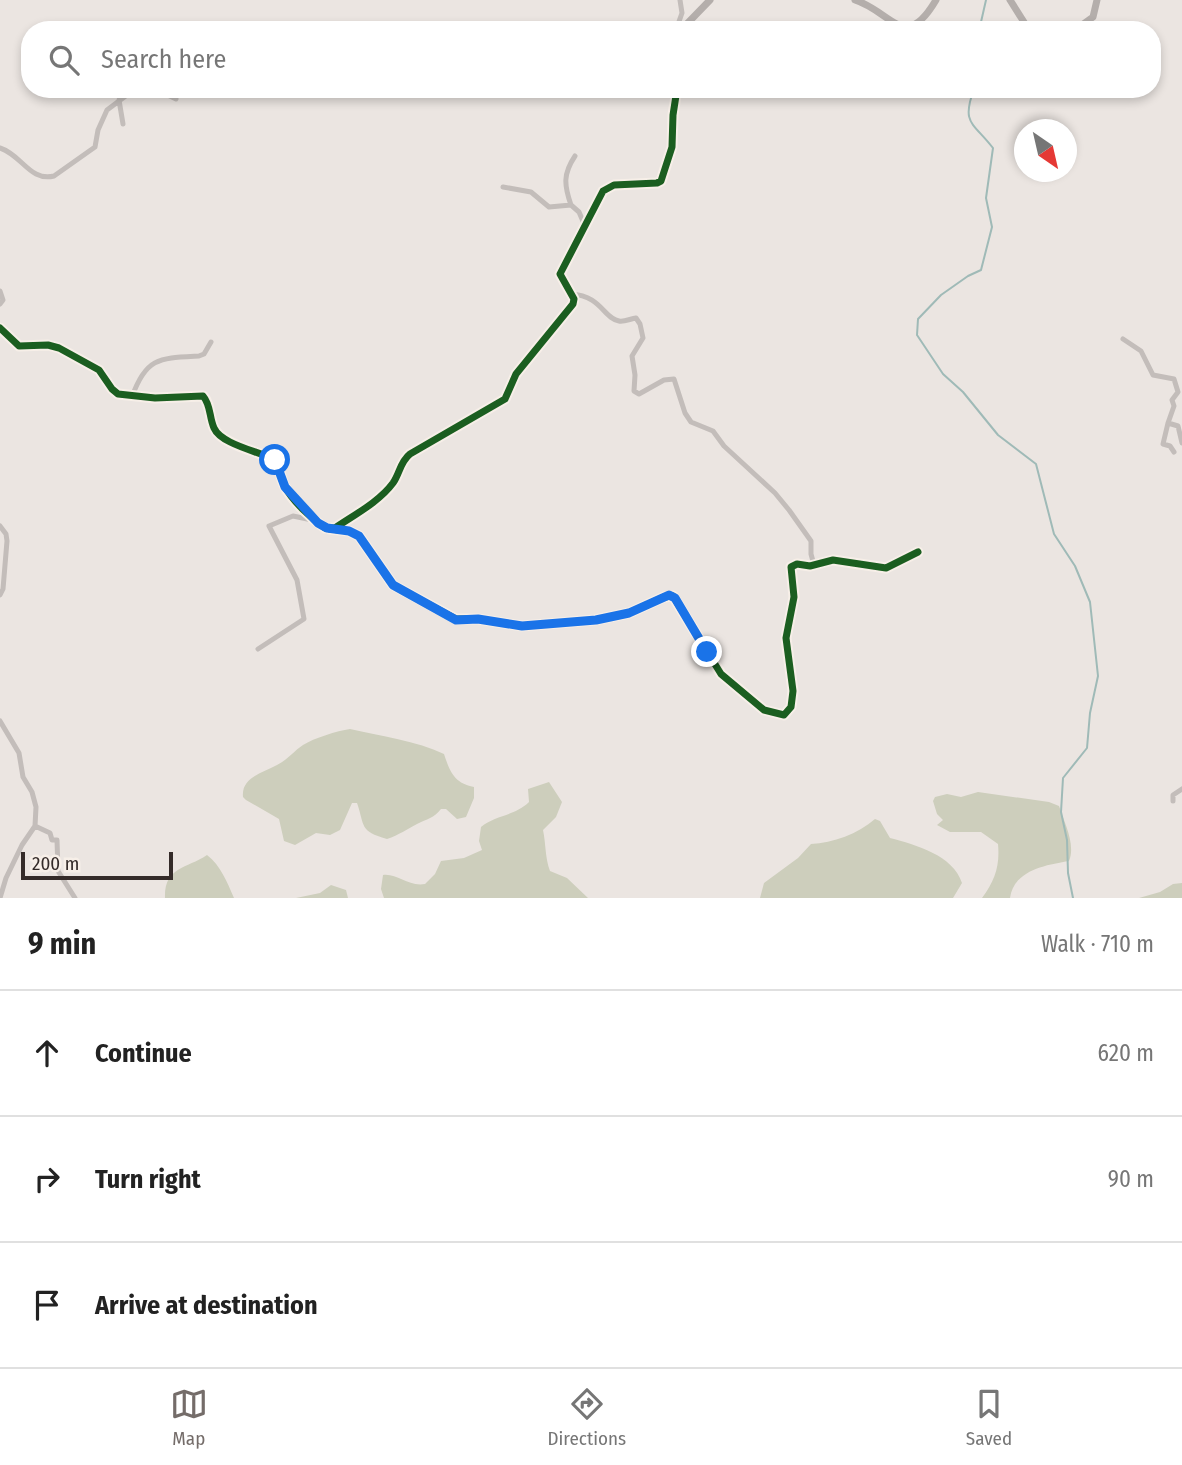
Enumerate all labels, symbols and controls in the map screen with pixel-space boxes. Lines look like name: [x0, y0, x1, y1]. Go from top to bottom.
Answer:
search box: [21, 21, 1161, 98]
icon: search: [45, 41, 83, 79]
text: Search here: [101, 44, 226, 75]
north arrow: [1014, 119, 1077, 182]
route start: [259, 444, 290, 475]
route end: [691, 636, 722, 667]
scale bar: [21, 849, 173, 881]
text: 200 m: [32, 852, 79, 875]
text: 9 min: [28, 926, 96, 962]
text: Walk · 710 m: [1041, 930, 1154, 958]
icon: ahead: [28, 1034, 66, 1072]
text: Continue: [95, 1038, 192, 1069]
text: 620 m: [1098, 1039, 1154, 1067]
icon: right: [28, 1160, 66, 1198]
text: Turn right: [95, 1164, 201, 1195]
text: 90 m: [1108, 1165, 1154, 1193]
icon: arrive: [28, 1286, 66, 1324]
text: Arrive at destination: [95, 1290, 318, 1321]
tab: Map: [170, 1385, 208, 1450]
tab: Directions: [548, 1385, 626, 1450]
tab: Saved: [966, 1385, 1012, 1450]

